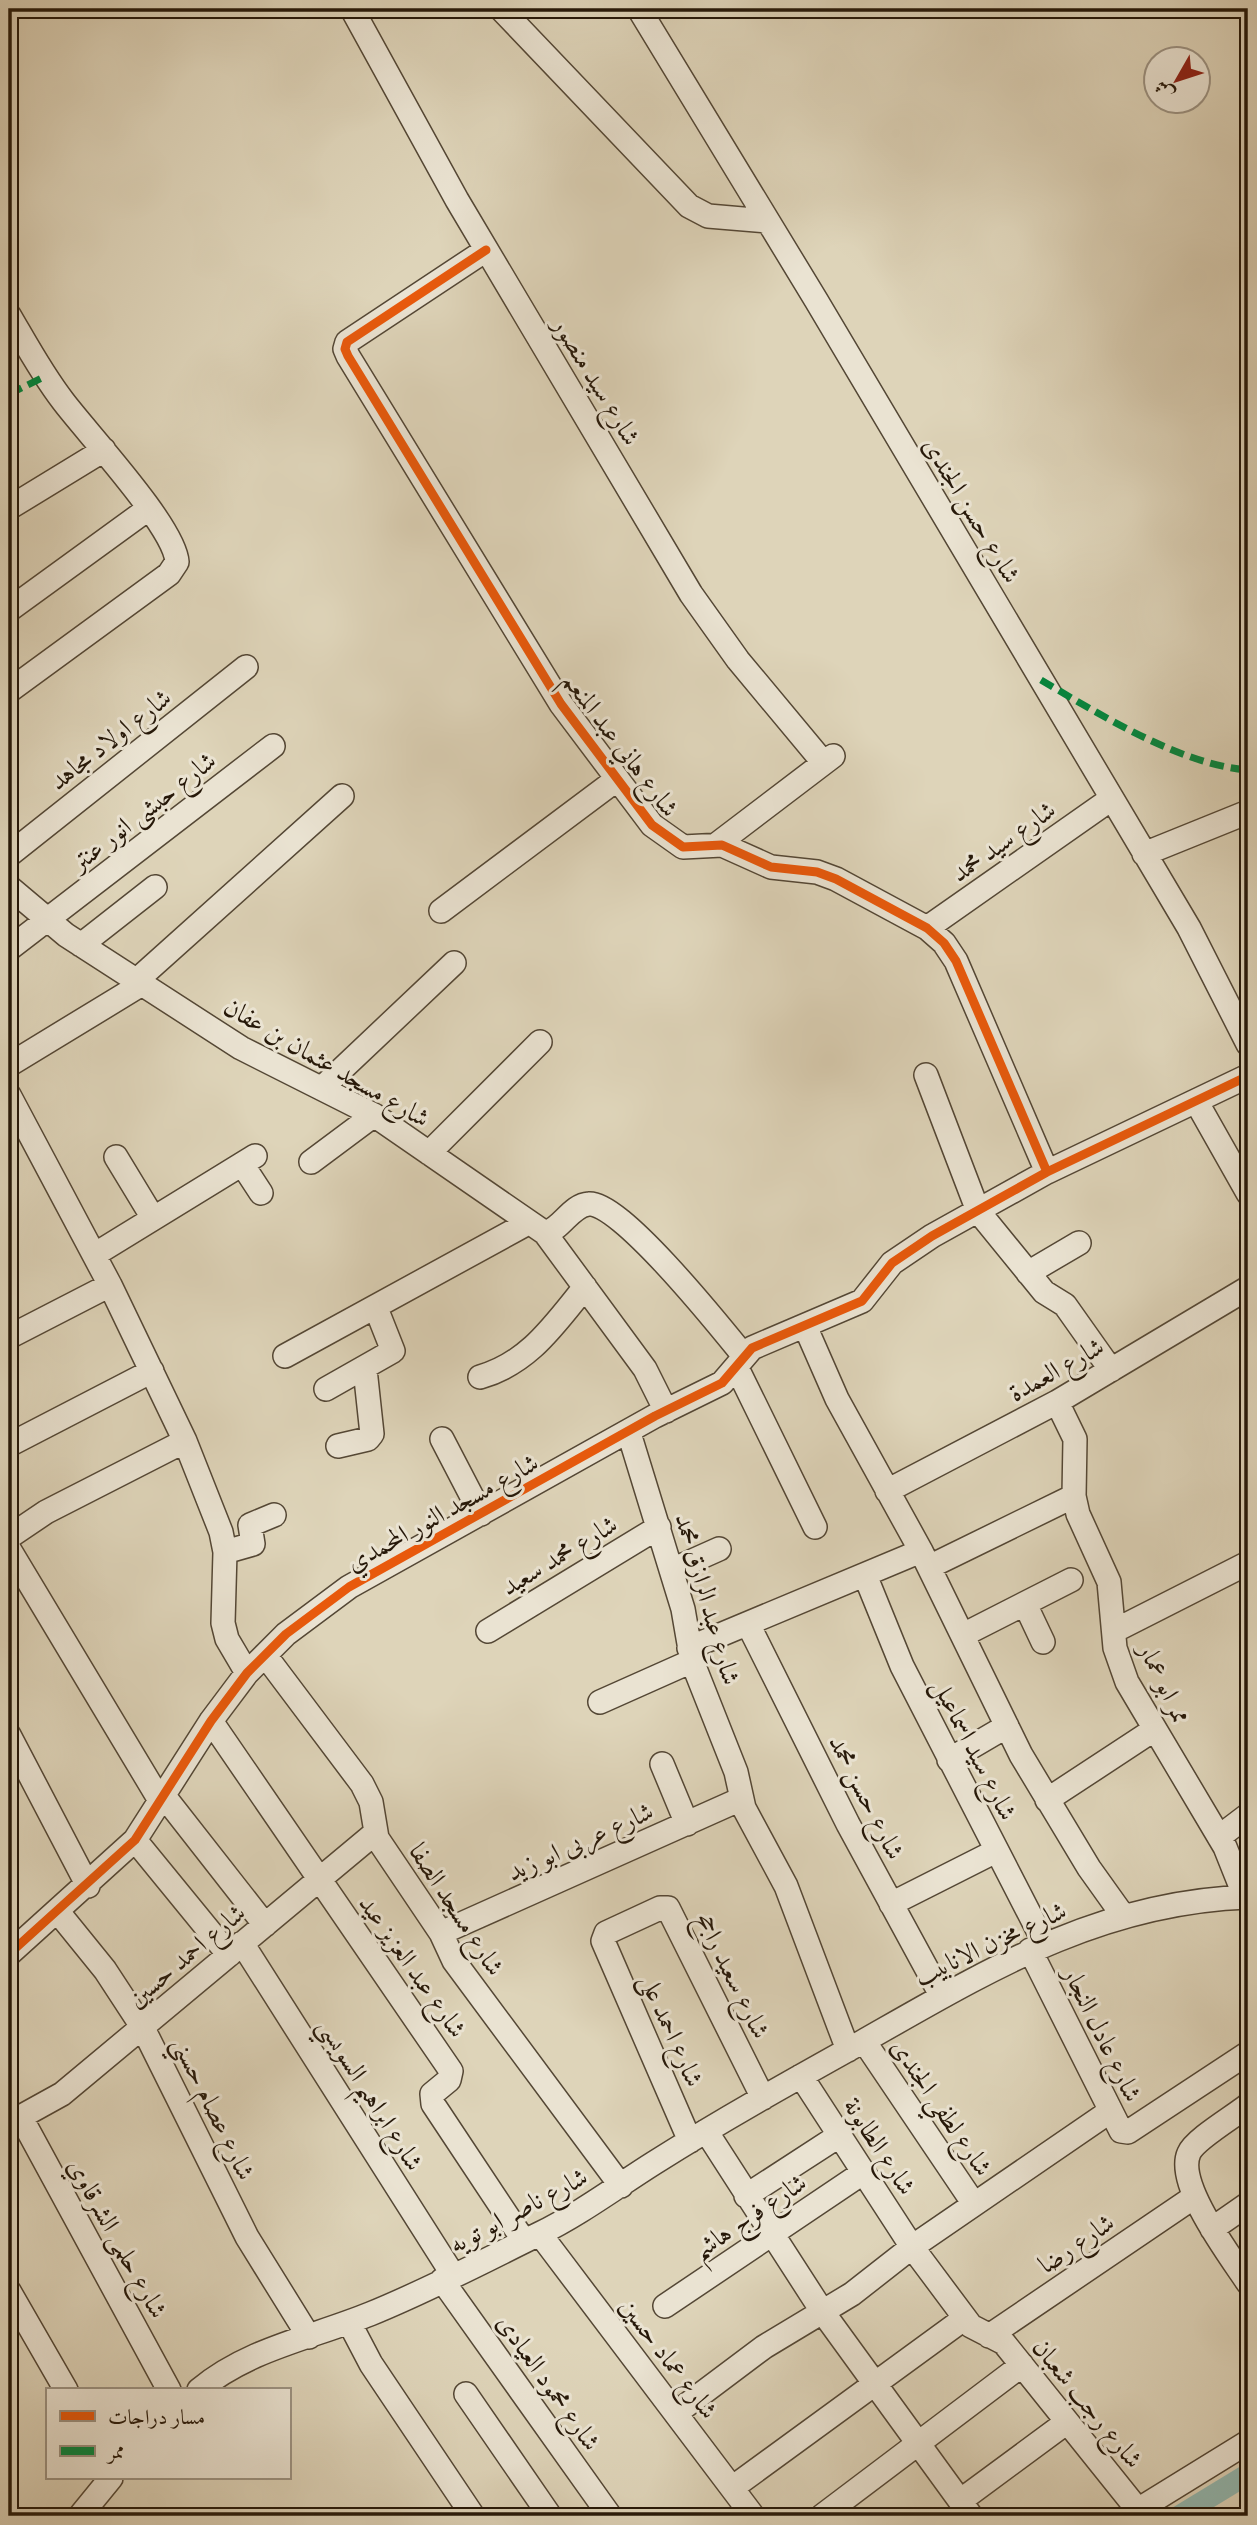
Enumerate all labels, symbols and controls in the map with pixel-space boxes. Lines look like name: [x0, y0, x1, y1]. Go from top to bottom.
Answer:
north arrow: [1142, 46, 1212, 116]
text: ش: [1150, 75, 1180, 104]
street label: شارع سيد منصور: [539, 309, 647, 454]
street label: شارع حسن الجندى: [911, 432, 1027, 592]
street label: شارع هاني عبد المنعم: [549, 666, 685, 829]
street label: شارع اولاد مجاهد: [43, 682, 181, 801]
street label: شارع حبشى انور عنتر: [62, 745, 226, 884]
street label: شارع سيد محمد: [945, 794, 1065, 894]
street label: شارع مسجد عثمان بن عفان: [215, 991, 435, 1139]
street label: شارع العمدة: [1003, 1331, 1112, 1414]
street label: شارع مسجد النور المحمدي: [341, 1447, 547, 1583]
street label: شارع محمد سعيد: [495, 1509, 626, 1607]
street label: شارع عبد الرازق محمد: [662, 1510, 747, 1690]
street label: ممر ابو عمار: [1129, 1635, 1197, 1730]
street label: شارع سيد اسماعيل: [920, 1673, 1024, 1828]
street label: شارع حسن محمد: [817, 1730, 911, 1867]
street label: شارع عربى ابو زيد: [502, 1795, 661, 1893]
street label: شارع مسجد الصفا: [397, 1837, 511, 1985]
street label: شارع عبد العزيز عيد: [347, 1889, 473, 2047]
street label: شارع مخزن الانابيب: [909, 1895, 1074, 1998]
street label: شارع احمد حسين: [121, 1897, 256, 2018]
street label: شارع سعيد راجح: [683, 1907, 776, 2046]
street label: شارع عادل النجار: [1050, 1959, 1149, 2109]
street label: شارع احمد على: [627, 1969, 710, 2094]
street label: شارع ابراهيم السويسي: [303, 2012, 430, 2182]
street label: شارع عصام حسني: [158, 2031, 262, 2189]
street label: شارع لطفي الجندى: [876, 2033, 999, 2187]
street label: شارع الطابونة: [832, 2092, 923, 2204]
street label: شارع حلمى الشرقاوي: [56, 2153, 174, 2326]
street label: شارع ناصر ابو تويه: [444, 2161, 596, 2265]
street label: شارع فرج هاشم: [686, 2167, 818, 2274]
street label: شارع رضا: [1032, 2207, 1124, 2285]
street label: شارع عماد حسين: [608, 2292, 724, 2429]
street label: شارع محمود العيادى: [485, 2308, 607, 2460]
street label: شارع رجب شعبان: [1021, 2332, 1149, 2478]
legend: [46, 2388, 290, 2480]
text: مسار دراجات: [108, 2405, 205, 2431]
text: ممر: [106, 2439, 125, 2465]

